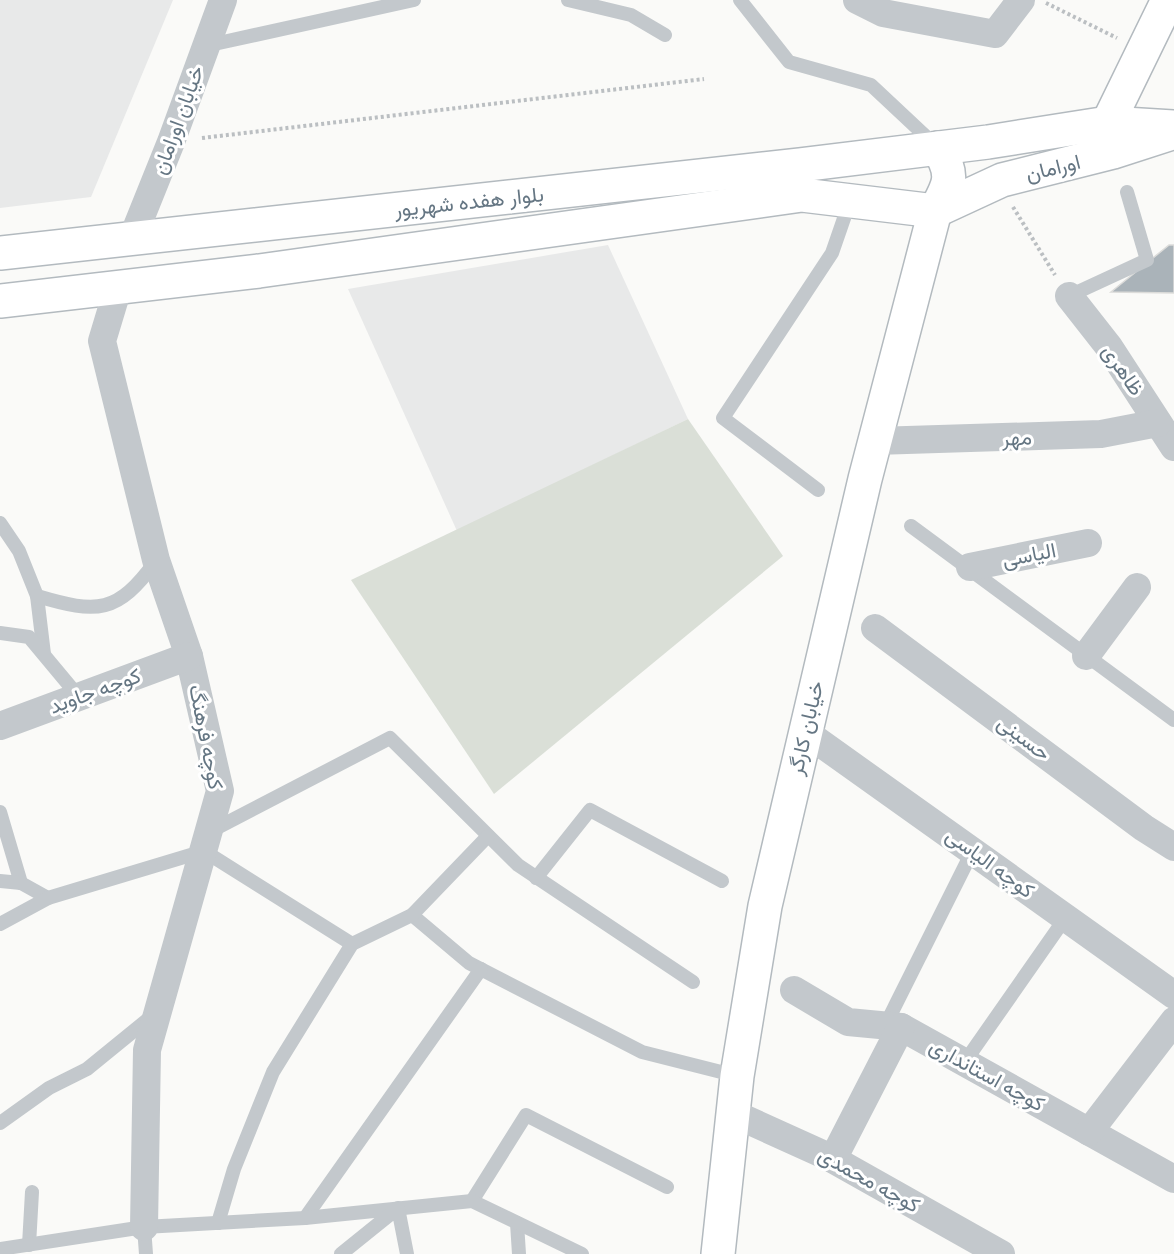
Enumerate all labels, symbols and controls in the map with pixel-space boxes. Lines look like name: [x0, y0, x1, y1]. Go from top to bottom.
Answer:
street label: خیابان اورامان: [147, 62, 210, 178]
street label: اورامان: [1023, 150, 1083, 187]
street label: بلوار هفده شهریور: [392, 182, 545, 223]
street label: ظاهری: [1096, 340, 1149, 401]
street label: مهر: [1001, 425, 1032, 452]
street label: الیاسی: [1000, 538, 1058, 572]
street label: کوچه جاوید: [46, 663, 145, 720]
street label: خیابان کارگر: [783, 679, 829, 779]
street label: کوچه فرهنگ: [182, 683, 228, 792]
street label: حسینی: [993, 710, 1055, 766]
street label: کوچه الیاسی: [940, 823, 1039, 905]
street label: کوچه استانداری: [924, 1034, 1049, 1118]
street label: کوچه محمدی: [813, 1142, 924, 1219]

